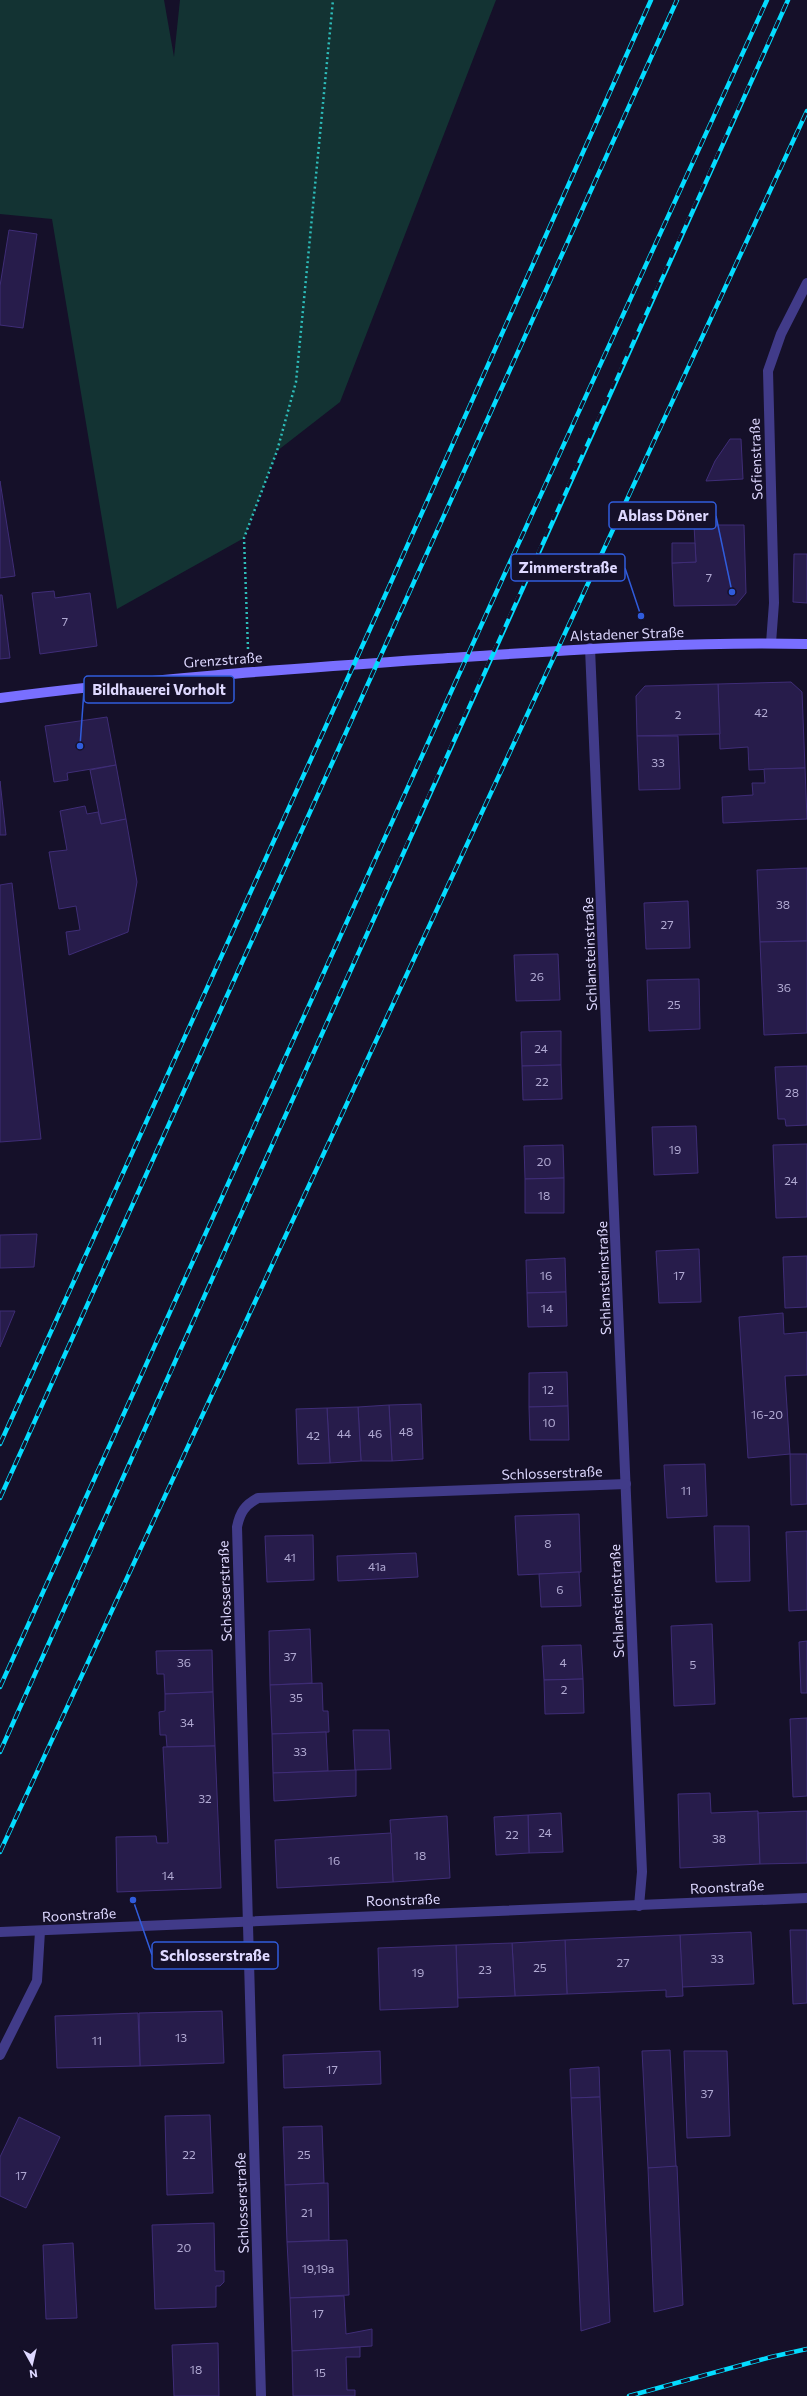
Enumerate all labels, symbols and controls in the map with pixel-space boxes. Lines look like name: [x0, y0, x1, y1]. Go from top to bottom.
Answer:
street label: Sofienstraße: [746, 418, 765, 500]
callout: Ablass Döner: [609, 502, 716, 529]
text: Ablass Döner: [617, 506, 709, 524]
callout: Zimmerstraße: [511, 554, 625, 581]
text: Zimmerstraße: [519, 558, 618, 576]
house number: 7: [706, 570, 712, 584]
house number: 7: [62, 614, 68, 628]
street label: Alstadener Straße: [570, 623, 684, 644]
street label: Grenzstraße: [183, 648, 263, 671]
callout: Bildhauerei Vorholt: [84, 676, 234, 703]
text: Bildhauerei Vorholt: [92, 680, 226, 698]
house number: 42: [754, 705, 768, 719]
house number: 2: [675, 707, 682, 721]
house number: 33: [651, 755, 665, 769]
street label: Schlansteinstraße: [579, 897, 600, 1011]
house number: 38: [776, 897, 790, 911]
house number: 27: [661, 917, 673, 931]
house number: 26: [530, 969, 544, 983]
house number: 36: [777, 980, 791, 994]
house number: 25: [667, 997, 681, 1011]
house number: 24: [534, 1041, 548, 1055]
house number: 22: [535, 1074, 549, 1088]
house number: 28: [785, 1085, 799, 1099]
house number: 19: [669, 1142, 681, 1156]
house number: 20: [537, 1154, 551, 1168]
house number: 24: [784, 1173, 798, 1187]
house number: 18: [538, 1188, 550, 1202]
street label: Schlansteinstraße: [593, 1221, 614, 1335]
house number: 16: [540, 1268, 552, 1282]
house number: 17: [673, 1268, 685, 1282]
house number: 14: [541, 1301, 553, 1315]
house number: 12: [542, 1382, 554, 1396]
house number: 16-20: [751, 1407, 783, 1421]
house number: 10: [543, 1415, 556, 1429]
house number: 48: [399, 1424, 413, 1438]
house number: 44: [337, 1426, 351, 1440]
house number: 46: [368, 1426, 382, 1440]
house number: 42: [306, 1428, 320, 1442]
street label: Schlosserstraße: [501, 1462, 603, 1483]
house number: 11: [681, 1483, 691, 1497]
house number: 8: [544, 1536, 552, 1550]
street label: Schlosserstraße: [214, 1540, 235, 1642]
street label: Schlansteinstraße: [606, 1544, 627, 1658]
house number: 41: [284, 1550, 296, 1564]
house number: 41a: [368, 1559, 386, 1573]
house number: 6: [556, 1582, 564, 1596]
house number: 37: [283, 1649, 297, 1663]
house number: 36: [177, 1655, 191, 1669]
house number: 4: [559, 1655, 567, 1669]
house number: 5: [690, 1657, 697, 1671]
house number: 2: [561, 1682, 568, 1696]
house number: 35: [289, 1690, 303, 1704]
house number: 34: [180, 1715, 194, 1729]
house number: 33: [293, 1744, 307, 1758]
house number: 32: [198, 1791, 212, 1805]
house number: 24: [538, 1825, 552, 1839]
house number: 22: [505, 1827, 519, 1841]
house number: 38: [712, 1831, 726, 1845]
house number: 18: [414, 1848, 426, 1862]
house number: 16: [328, 1853, 340, 1867]
house number: 14: [162, 1868, 174, 1882]
street label: Roonstraße: [689, 1876, 765, 1897]
street label: Roonstraße: [366, 1890, 440, 1909]
street label: Roonstraße: [41, 1904, 117, 1925]
callout: Schlosserstraße: [152, 1942, 278, 1969]
text: Schlosserstraße: [160, 1946, 270, 1964]
house number: 33: [710, 1951, 724, 1965]
house number: 27: [617, 1955, 629, 1969]
house number: 25: [533, 1960, 547, 1974]
house number: 23: [478, 1962, 492, 1976]
house number: 19: [412, 1965, 424, 1979]
house number: 13: [175, 2030, 187, 2044]
house number: 11: [92, 2033, 102, 2047]
house number: 17: [326, 2062, 338, 2076]
house number: 37: [700, 2086, 714, 2100]
house number: 22: [182, 2147, 196, 2161]
house number: 25: [297, 2147, 311, 2161]
street label: Schlosserstraße: [231, 2152, 252, 2254]
house number: 17: [15, 2168, 27, 2182]
house number: 21: [301, 2205, 313, 2219]
house number: 20: [177, 2240, 191, 2254]
house number: 19,19a: [302, 2261, 334, 2275]
house number: 17: [312, 2306, 324, 2320]
north arrow: [12, 2344, 52, 2384]
house number: 18: [190, 2362, 202, 2376]
house number: 15: [314, 2365, 326, 2379]
text: N: [28, 2367, 38, 2381]

